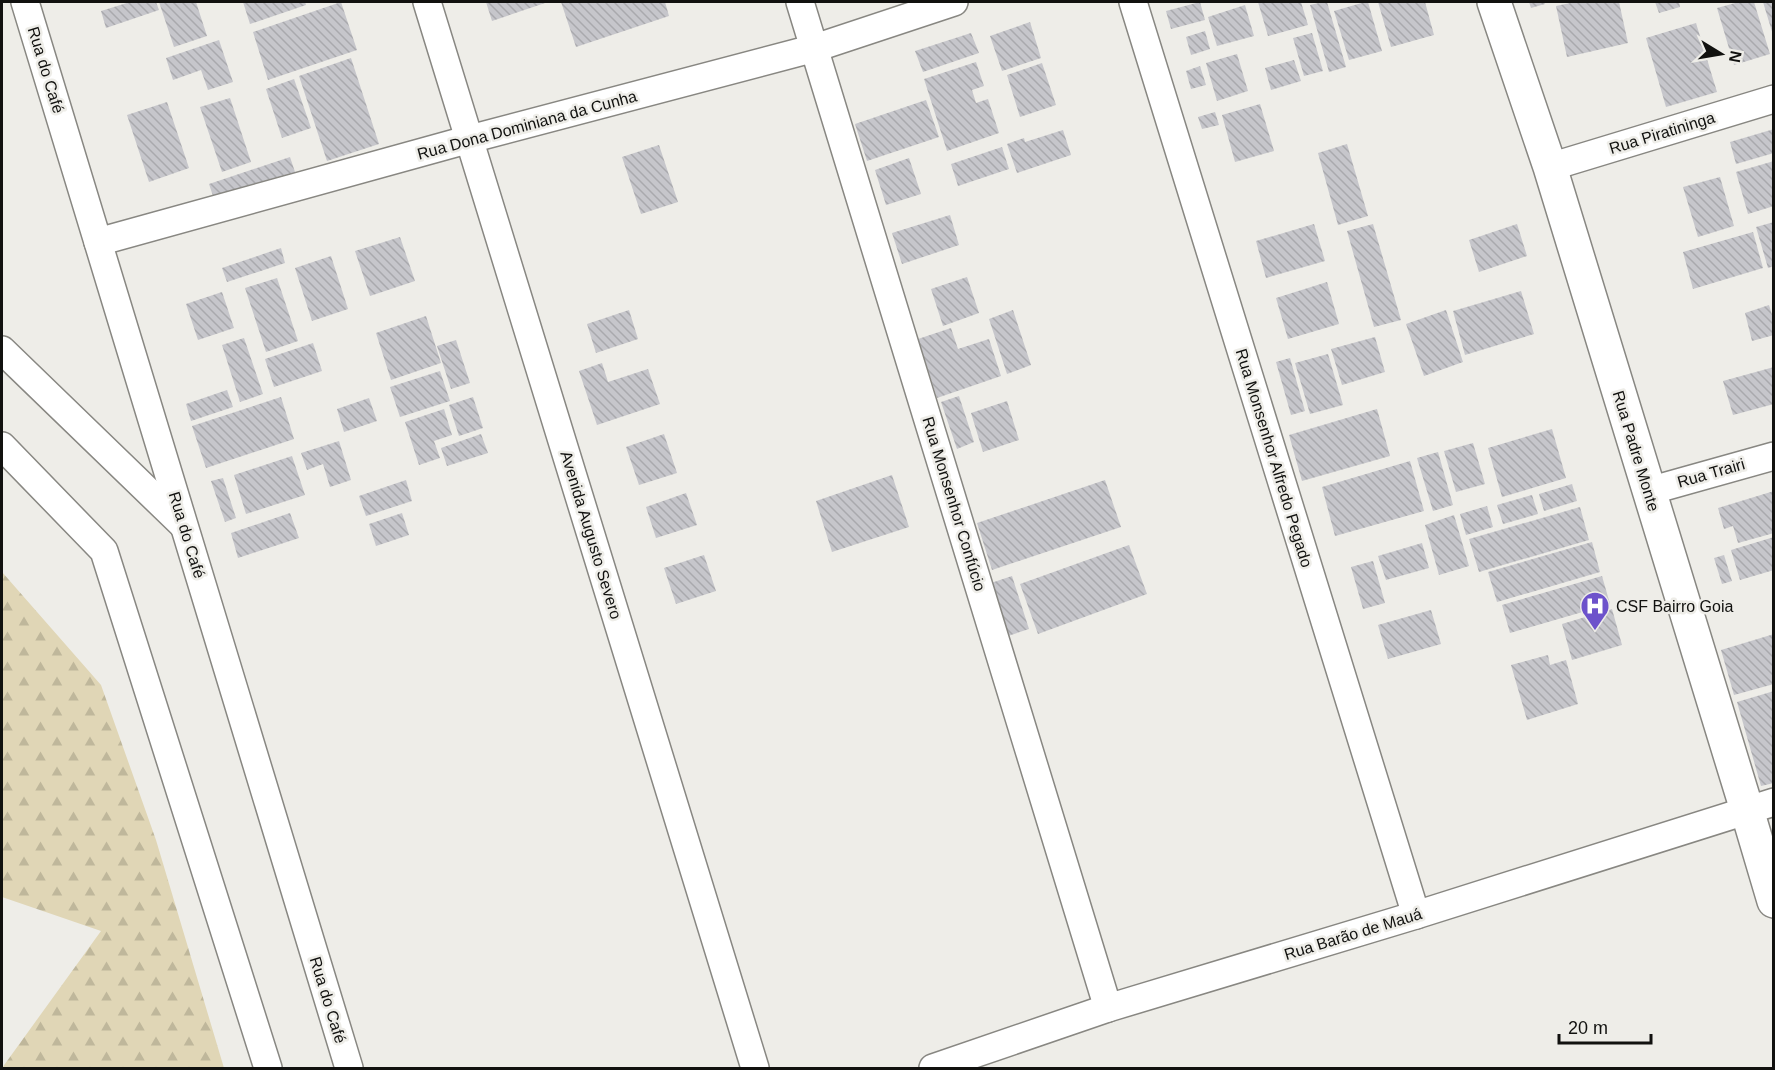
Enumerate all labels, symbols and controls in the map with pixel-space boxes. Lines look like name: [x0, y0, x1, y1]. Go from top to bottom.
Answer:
north arrow: [1691, 24, 1751, 84]
street label: Rua do Café: [25, 25, 67, 116]
text: N: [1726, 49, 1745, 64]
street label: Rua Dona Dominiana da Cunha: [415, 87, 639, 163]
street label: Rua Piratininga: [1607, 109, 1717, 157]
street label: Rua Monsenhor Alfredo Pegado: [1233, 347, 1315, 569]
street label: Rua Padre Monte: [1610, 389, 1662, 514]
street label: Rua Monsenhor Confúcio: [919, 415, 989, 593]
street label: Avenida Augusto Severo: [557, 449, 625, 621]
street label: Rua Trairi: [1675, 455, 1747, 491]
street label: Rua do Café: [166, 490, 208, 581]
hospital icon: CSF Bairro Goia: [1579, 590, 1611, 632]
place label: CSF Bairro Goia: [1616, 598, 1733, 615]
street label: Rua Barão de Mauá: [1282, 905, 1424, 963]
street label: Rua do Café: [307, 955, 349, 1046]
scale bar: [1559, 1007, 1650, 1045]
text: 20 m: [1568, 1018, 1608, 1038]

